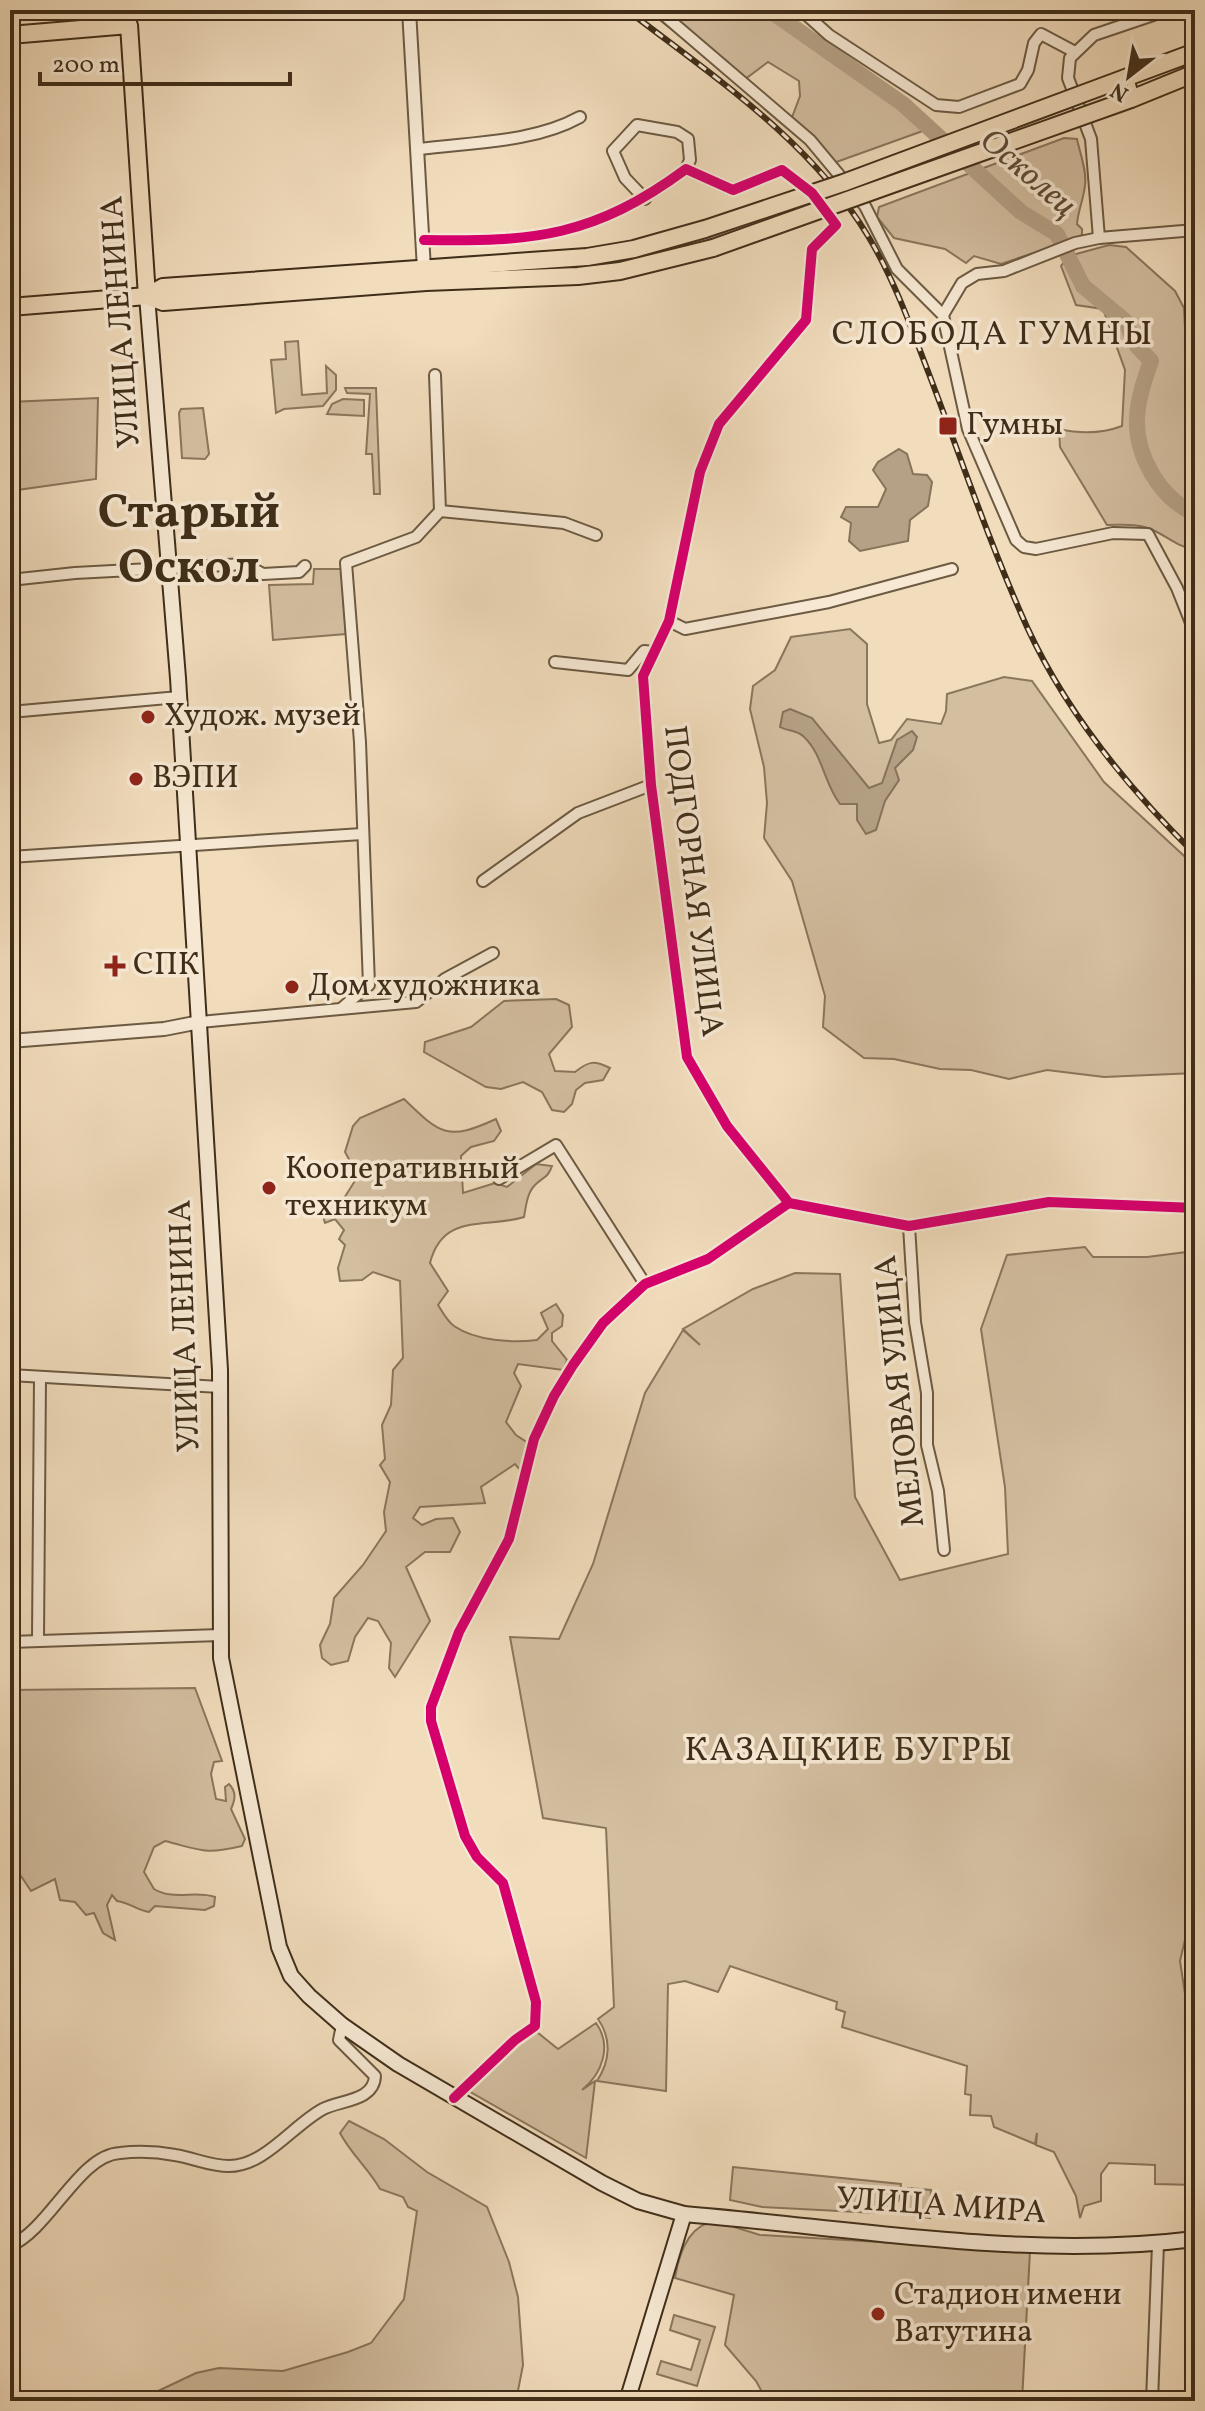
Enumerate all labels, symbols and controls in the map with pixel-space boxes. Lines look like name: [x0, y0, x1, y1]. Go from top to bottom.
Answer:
scale bar: [40, 36, 290, 86]
north arrow: [1089, 36, 1169, 116]
text: 200 m: [52, 49, 120, 83]
text: N: [1105, 74, 1135, 108]
water label: Осколец: [968, 118, 1086, 230]
street label: УЛИЦА ЛЕНИНА: [91, 194, 153, 450]
district label: СЛОБОДА ГУМНЫ: [832, 312, 1154, 359]
place label: Гумны: [966, 404, 1063, 448]
marker: Гумны: [937, 415, 959, 437]
district label: Старый Оскол: [98, 481, 280, 603]
place label: Худож. музей: [164, 695, 361, 739]
marker: Худож. музей: [139, 708, 157, 726]
street label: ПОДГОРНАЯ УЛИЦА: [651, 723, 733, 1039]
place label: ВЭПИ: [152, 757, 239, 801]
marker: ВЭПИ: [127, 770, 145, 788]
place label: СПК: [133, 944, 199, 988]
marker: СПК: [104, 955, 126, 977]
place label: Дом художника: [308, 965, 541, 1009]
marker: Дом художника: [283, 978, 301, 996]
place label: Кооперативный техникум: [285, 1148, 519, 1229]
marker: Кооперативный техникум: [260, 1179, 278, 1197]
street label: УЛИЦА ЛЕНИНА: [160, 1199, 212, 1453]
street label: МЕЛОВАЯ УЛИЦА: [865, 1253, 937, 1529]
district label: КАЗАЦКИЕ БУГРЫ: [684, 1728, 1014, 1775]
street label: УЛИЦА МИРА: [834, 2178, 1048, 2236]
place label: Стадион имени Ватутина: [894, 2274, 1122, 2355]
marker: Стадион имени Ватутина: [869, 2305, 887, 2323]

